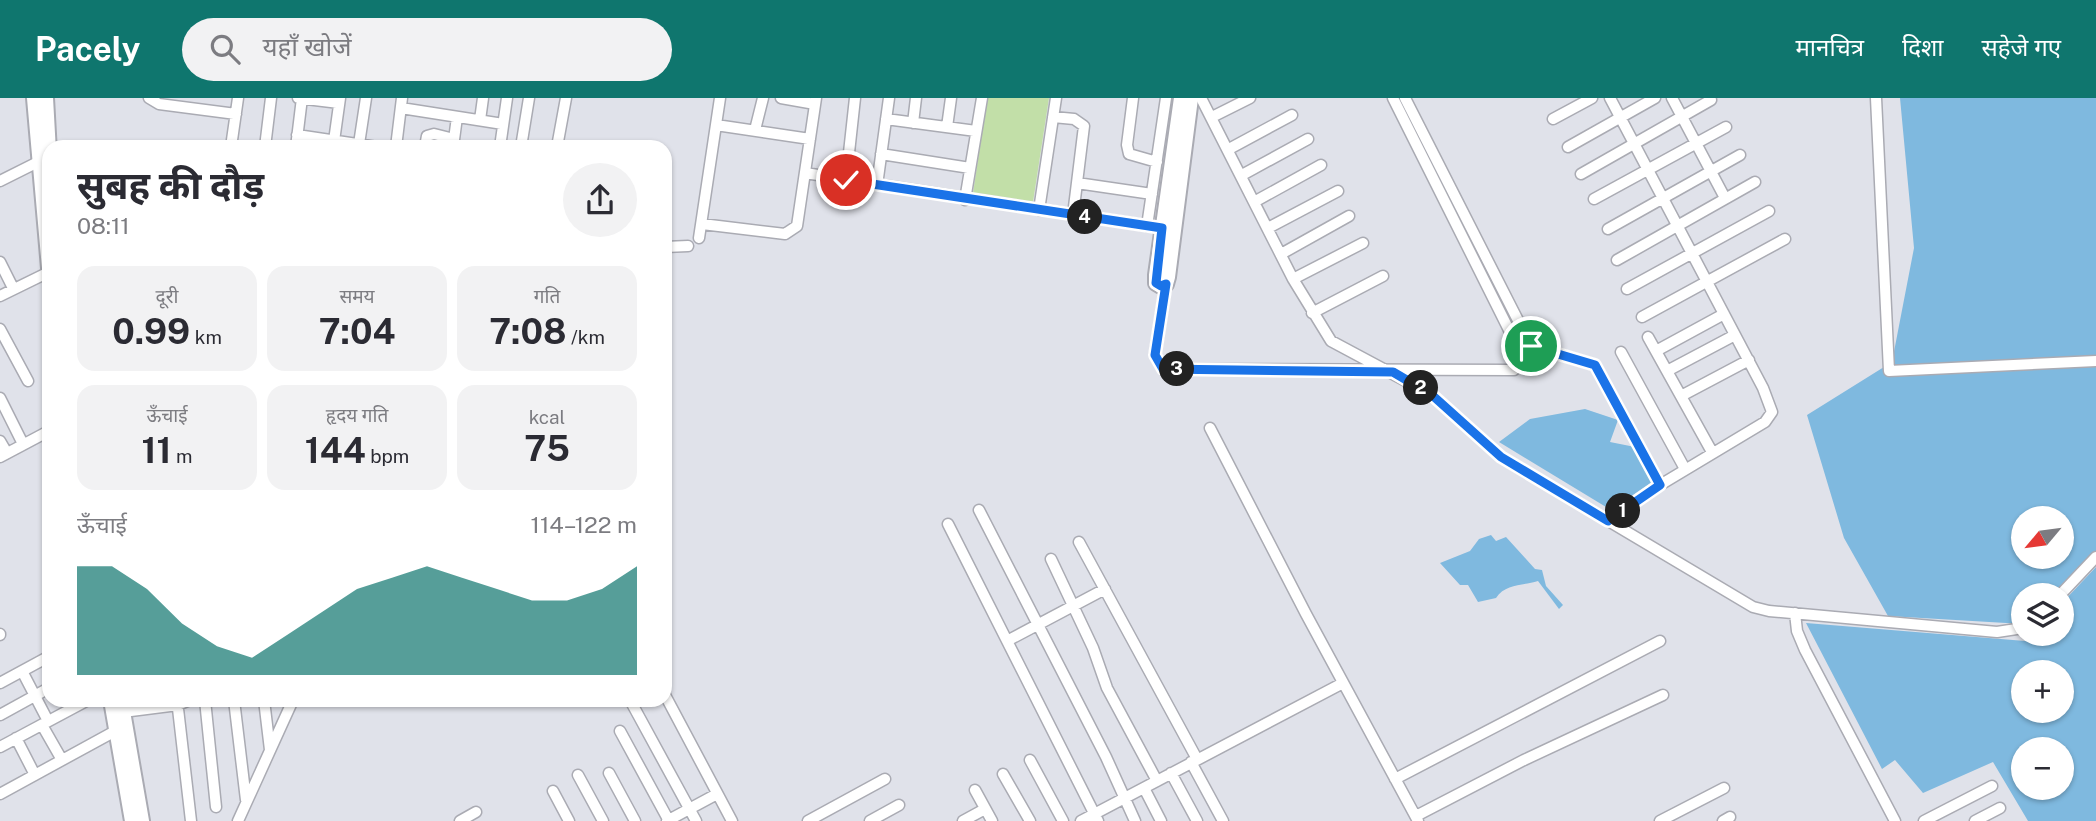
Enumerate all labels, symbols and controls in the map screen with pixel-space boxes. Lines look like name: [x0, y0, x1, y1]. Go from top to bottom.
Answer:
search box: [182, 18, 672, 81]
text: Pacely: [35, 30, 140, 68]
icon: search: [206, 30, 244, 68]
text: यहाँ खोजें: [262, 31, 352, 62]
text: मानचित्र: [1796, 33, 1864, 61]
text: दिशा: [1902, 33, 1944, 61]
text: सहेजे गए: [1982, 33, 2061, 61]
pin: [816, 150, 876, 210]
icon: check: [827, 161, 865, 199]
text: सुबह की दौड़: [77, 163, 264, 208]
button: share: [563, 163, 637, 237]
pin: 4: [1068, 200, 1102, 234]
text: 4: [1078, 205, 1091, 227]
text: 08:11: [77, 212, 130, 239]
text: दूरी: [156, 285, 178, 307]
text: समय: [339, 285, 375, 307]
text: गति: [534, 285, 560, 307]
text: 0.99: [112, 311, 190, 352]
text: 7:04: [319, 311, 395, 352]
text: 7:08: [489, 311, 566, 352]
pin: [1501, 316, 1561, 376]
text: km: [190, 326, 222, 348]
text: /km: [566, 326, 605, 348]
icon: arrive: [1512, 327, 1550, 365]
pin: 3: [1160, 352, 1194, 386]
text: 3: [1170, 357, 1183, 379]
pin: 2: [1404, 370, 1438, 406]
text: 2: [1414, 376, 1427, 398]
text: ऊँचाई: [146, 404, 188, 426]
text: हृदय गति: [326, 404, 388, 426]
text: kcal: [529, 406, 565, 428]
text: 75: [524, 428, 570, 469]
text: 11: [141, 430, 171, 471]
text: 144: [305, 430, 366, 471]
text: m: [171, 445, 193, 467]
text: bpm: [366, 445, 409, 467]
pin: 1: [1606, 494, 1640, 528]
text: 1: [1618, 499, 1627, 521]
north arrow: [2011, 506, 2074, 569]
map controls: [2011, 506, 2074, 800]
text: ऊँचाई: [77, 511, 127, 538]
text: 114–122 m: [531, 511, 637, 538]
button: layers: [2011, 583, 2074, 646]
button: +: [2011, 660, 2074, 723]
button: −: [2011, 737, 2074, 800]

